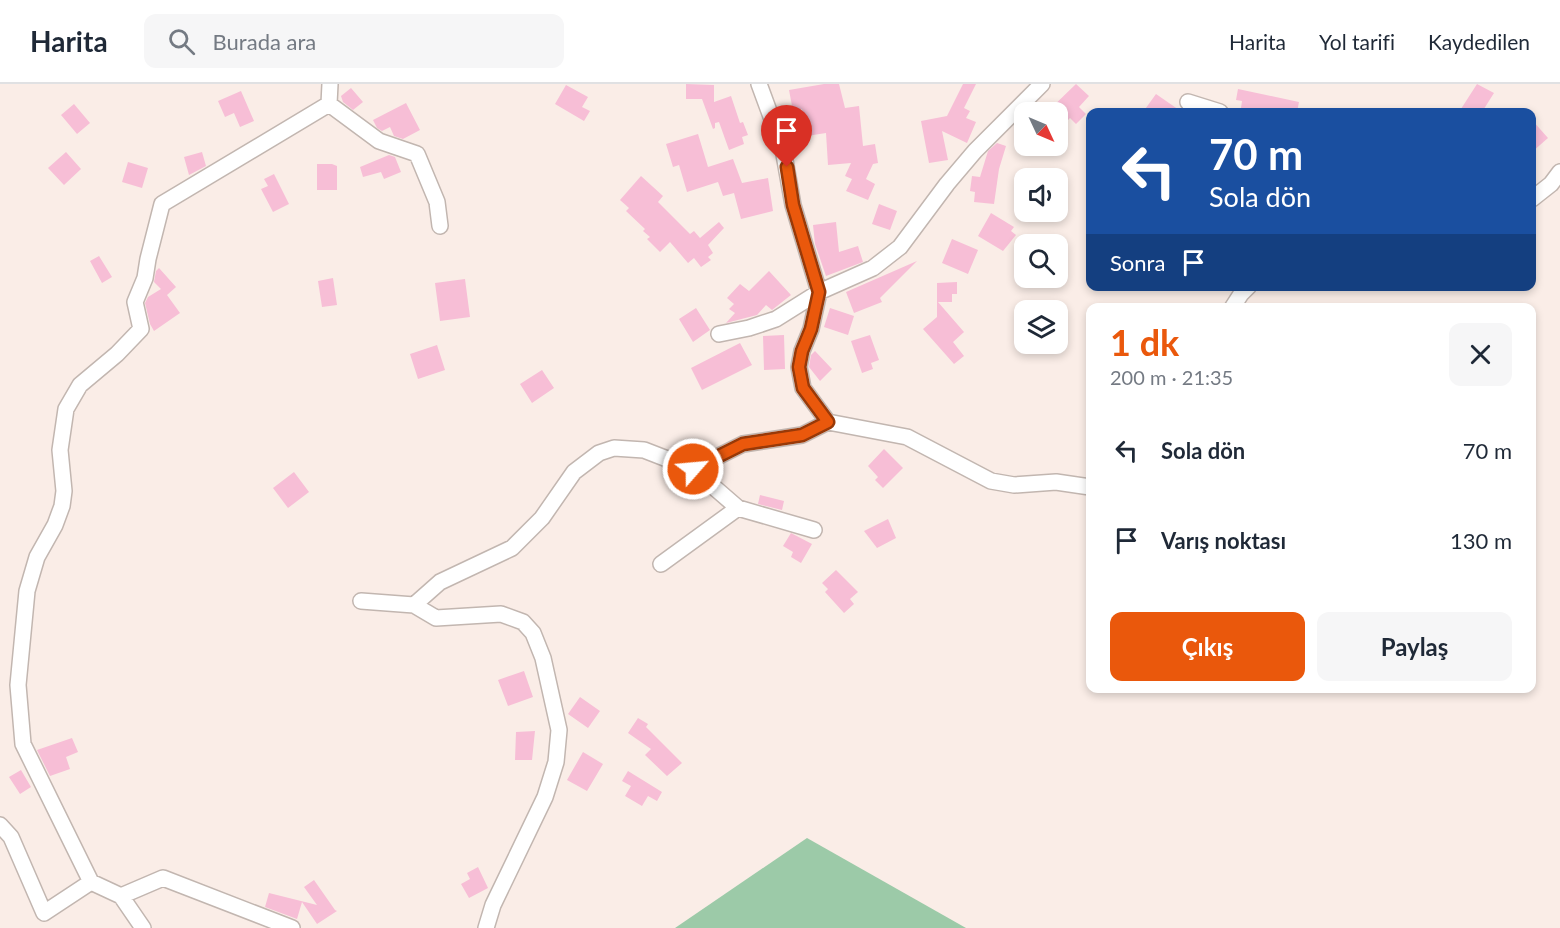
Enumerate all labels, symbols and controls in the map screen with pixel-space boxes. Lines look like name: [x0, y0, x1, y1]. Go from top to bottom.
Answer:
search box: [144, 14, 564, 68]
text: Harita: [30, 24, 108, 58]
icon: search: [165, 25, 198, 58]
text: Burada ara: [213, 28, 316, 55]
text: Harita: [1229, 29, 1286, 54]
text: Yol tarifi: [1319, 29, 1395, 54]
text: Kaydedilen: [1428, 29, 1530, 54]
north arrow: [1014, 102, 1068, 156]
map controls: [1014, 102, 1068, 354]
pin: [761, 105, 812, 167]
icon: arrive: [770, 114, 803, 147]
text: 70 m: [1209, 129, 1303, 179]
icon: left: [1110, 132, 1188, 210]
button: sound: [1014, 168, 1068, 222]
text: Sola dön: [1209, 180, 1311, 213]
button: search: [1014, 234, 1068, 288]
icon: arrive: [1177, 246, 1210, 279]
text: Sonra: [1110, 249, 1165, 276]
button: layers: [1014, 300, 1068, 354]
text: 1 dk: [1110, 320, 1179, 364]
button: close: [1449, 323, 1512, 386]
text: 200 m · 21:35: [1110, 365, 1233, 389]
icon: left: [1110, 434, 1143, 467]
position arrow: [661, 437, 725, 501]
text: Sola dön: [1161, 437, 1245, 464]
text: 70 m: [1463, 437, 1512, 464]
icon: arrive: [1110, 524, 1143, 557]
text: Varış noktası: [1161, 527, 1286, 554]
text: 130 m: [1450, 527, 1512, 554]
button: Çıkış: [1110, 612, 1305, 681]
button: Paylaş: [1317, 612, 1512, 681]

